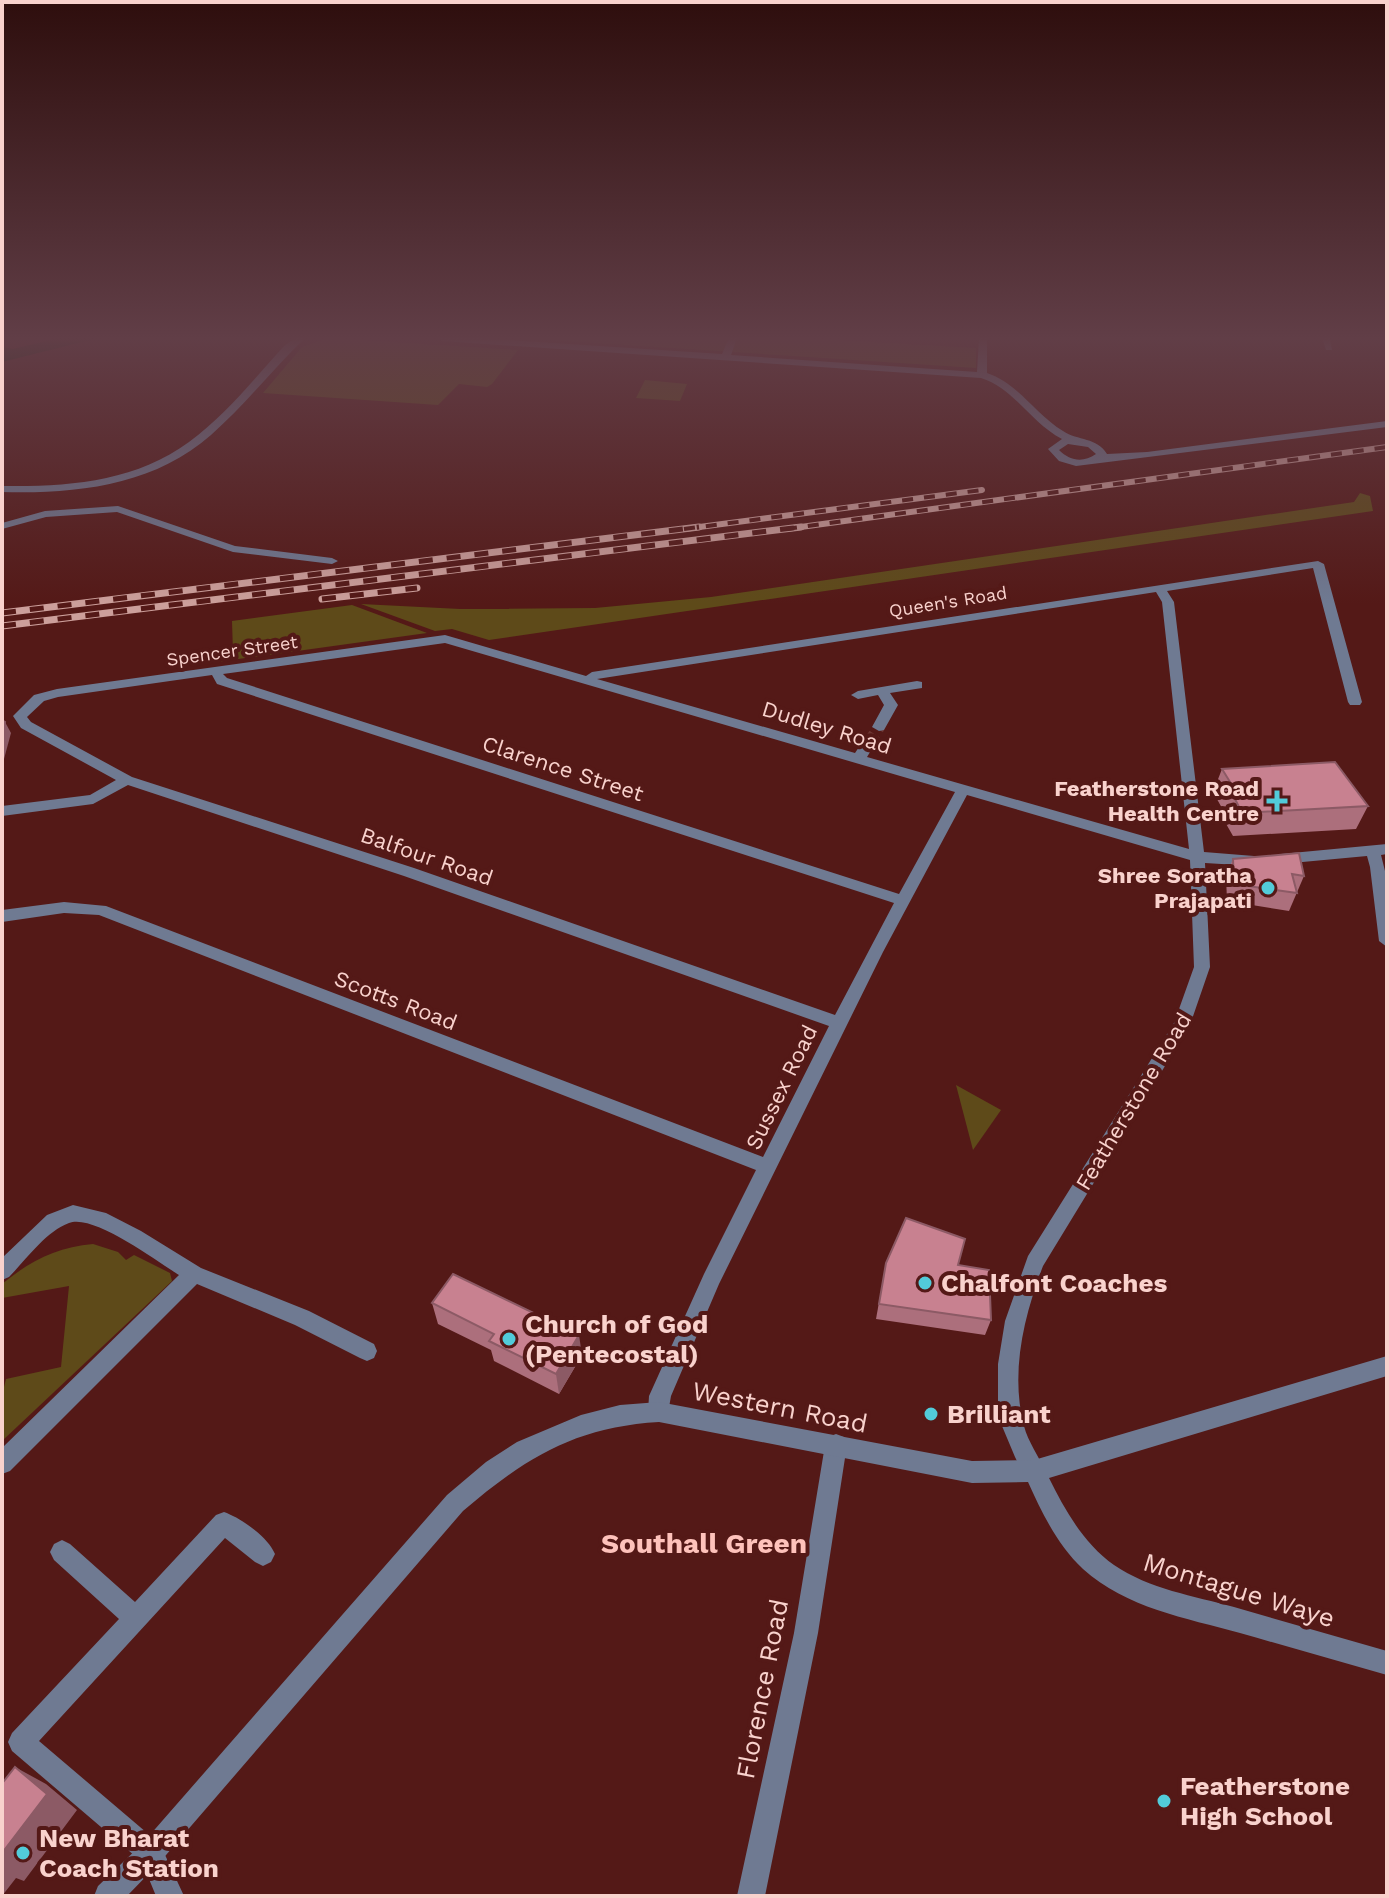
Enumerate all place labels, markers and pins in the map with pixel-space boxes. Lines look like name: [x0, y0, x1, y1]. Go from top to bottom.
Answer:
place label: Featherstone Road Health Centre: [1054, 776, 1259, 826]
marker: Featherstone Road Health Centre: [1266, 790, 1288, 812]
place label: Shree Soratha Prajapati: [1098, 863, 1252, 913]
marker: Shree Soratha Prajapati: [1259, 879, 1277, 897]
place label: Chalfont Coaches: [941, 1268, 1167, 1298]
marker: Chalfont Coaches: [916, 1274, 934, 1292]
place label: Church of God (Pentecostal): [525, 1309, 708, 1369]
marker: Church of God (Pentecostal): [500, 1330, 518, 1348]
place label: Brilliant: [947, 1399, 1051, 1429]
marker: Brilliant: [922, 1405, 940, 1423]
place label: Featherstone High School: [1180, 1771, 1350, 1831]
marker: Featherstone High School: [1155, 1792, 1173, 1810]
place label: New Bharat Coach Station: [39, 1823, 219, 1883]
marker: New Bharat Coach Station: [14, 1844, 32, 1862]

